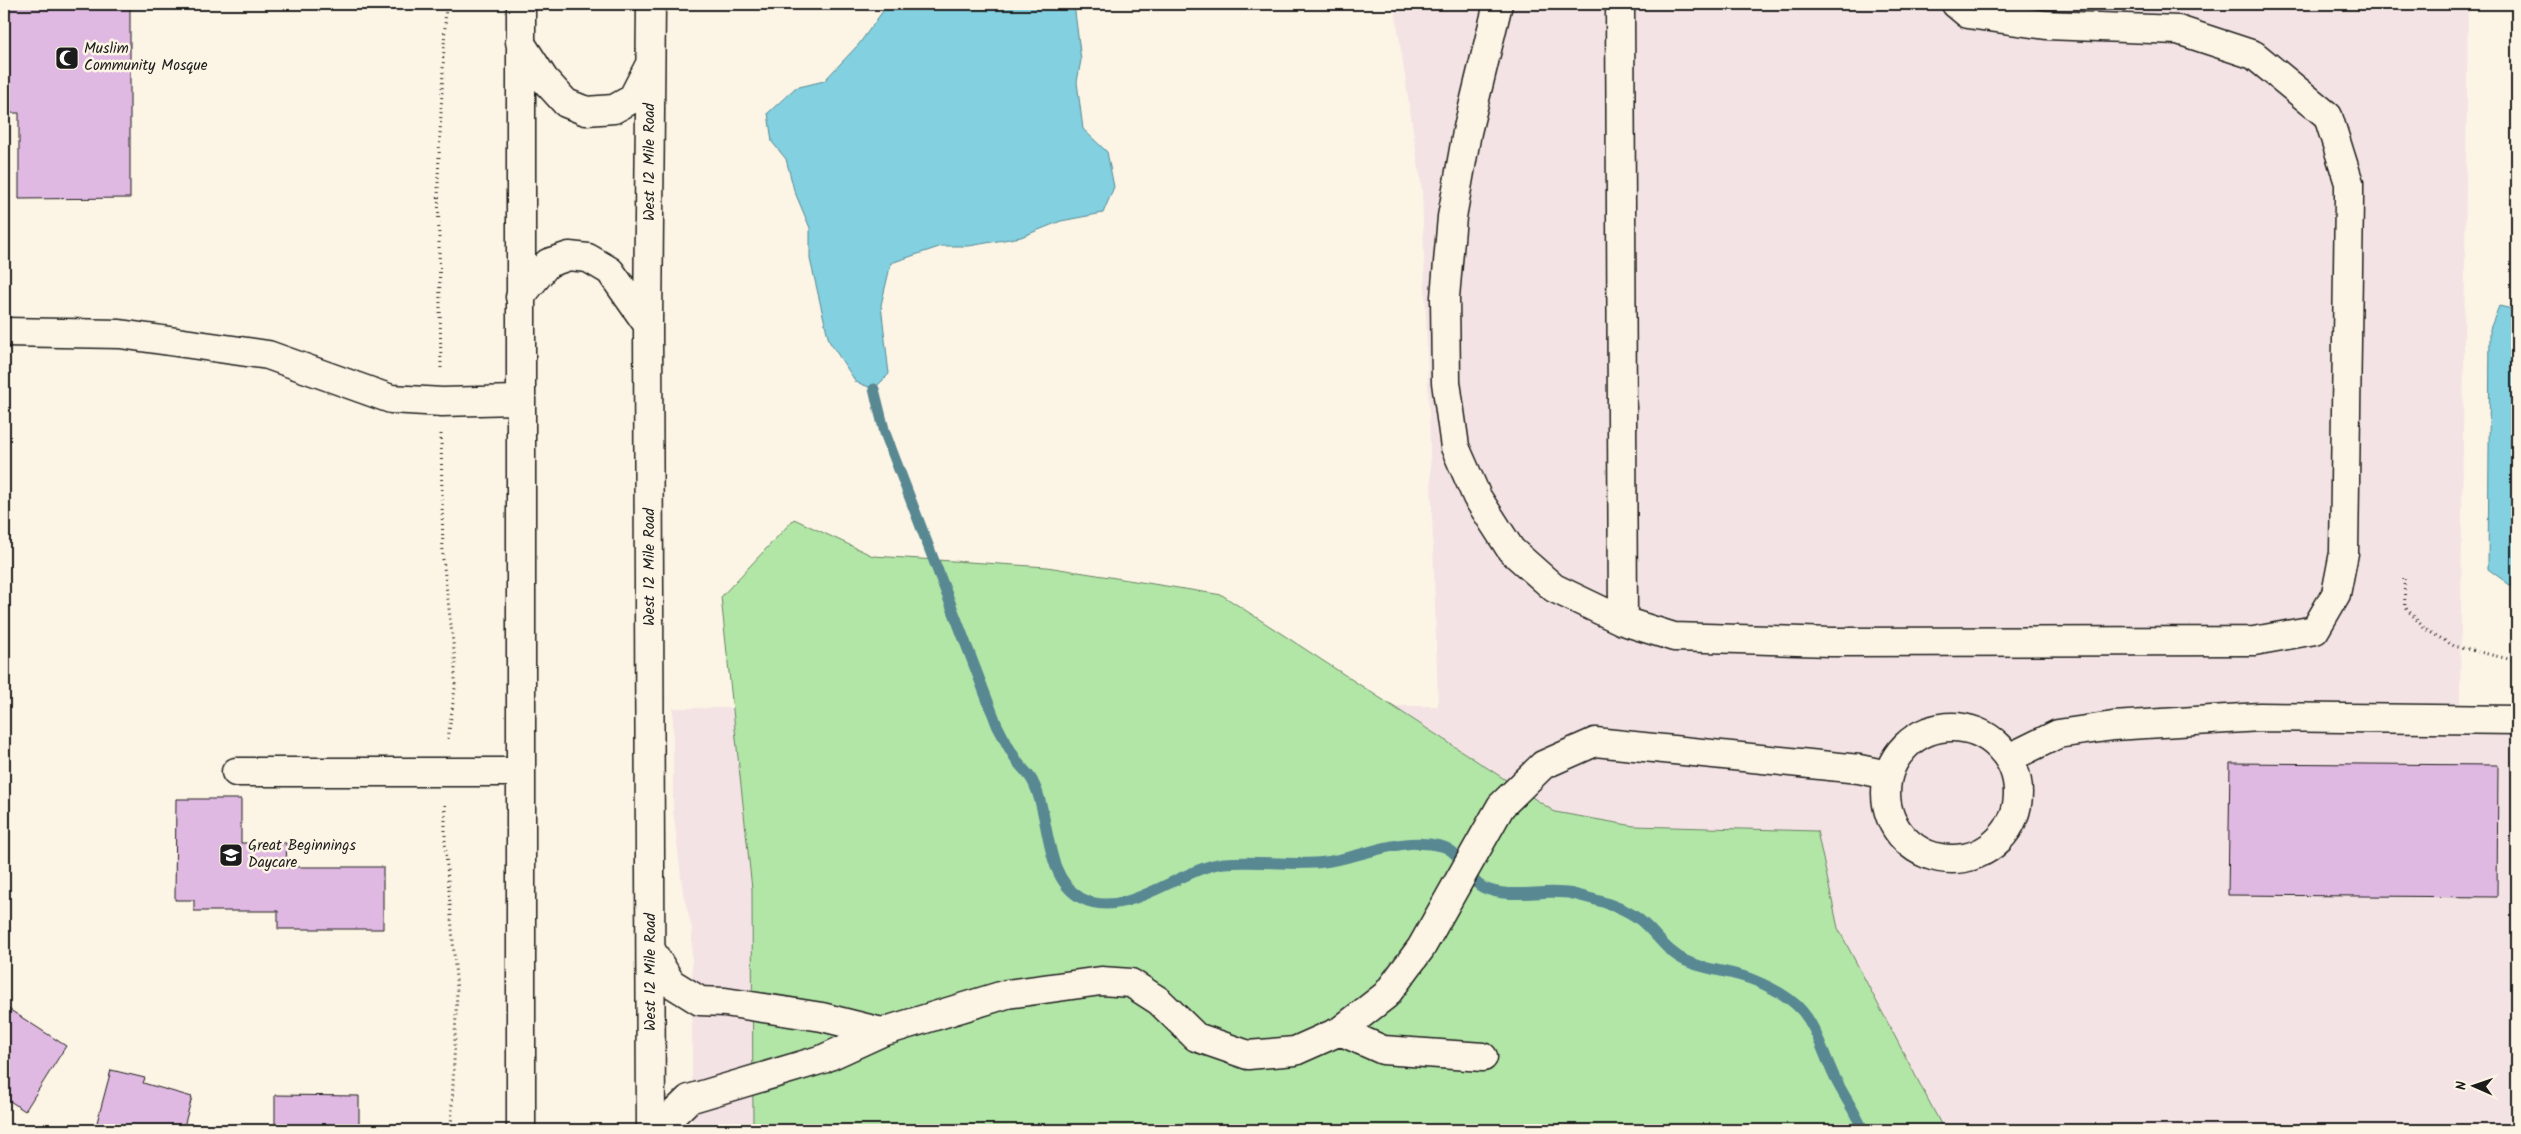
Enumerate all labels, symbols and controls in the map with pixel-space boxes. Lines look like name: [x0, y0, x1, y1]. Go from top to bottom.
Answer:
place label: Muslim Community Mosque: [84, 37, 208, 78]
mosque icon: Muslim Community Mosque: [54, 45, 80, 71]
street label: West 12 Mile Road: [638, 102, 662, 221]
street label: West 12 Mile Road: [638, 507, 662, 626]
place label: Great Beginnings Daycare: [248, 834, 356, 875]
school or university icon: Great Beginnings Daycare: [218, 842, 244, 868]
street label: West 12 Mile Road: [639, 912, 663, 1031]
north arrow: [2448, 1062, 2498, 1112]
text: N: [2451, 1081, 2473, 1090]

